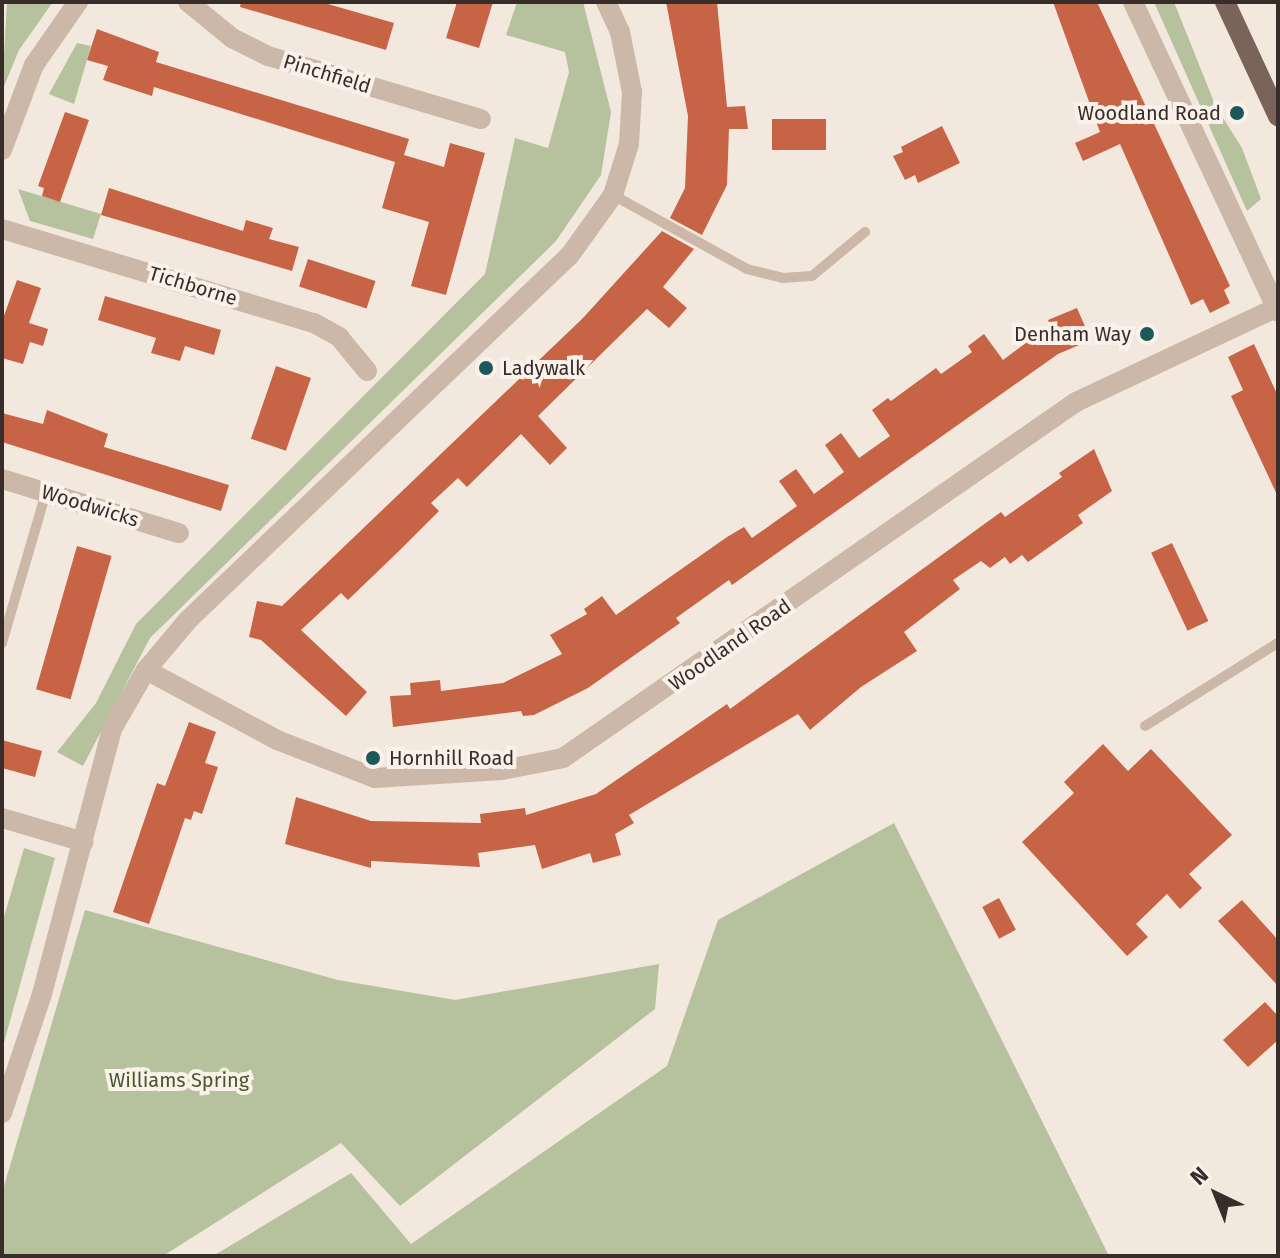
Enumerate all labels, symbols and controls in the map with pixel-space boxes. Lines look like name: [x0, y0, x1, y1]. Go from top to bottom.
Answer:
street label: Pinchfield: [280, 49, 374, 99]
place label: Woodland Road: [1078, 101, 1221, 125]
marker: Woodland Road: [1228, 104, 1246, 122]
street label: Tichborne: [146, 261, 240, 311]
place label: Denham Way: [1014, 322, 1131, 346]
marker: Denham Way: [1138, 325, 1156, 343]
place label: Ladywalk: [502, 356, 585, 380]
marker: Ladywalk: [477, 359, 495, 377]
street label: Woodwicks: [38, 480, 142, 532]
street label: Woodland Road: [664, 594, 796, 696]
place label: Hornhill Road: [389, 746, 514, 770]
marker: Hornhill Road: [364, 749, 382, 767]
park label: Williams Spring: [109, 1068, 249, 1092]
north arrow: [1176, 1154, 1256, 1234]
text: N: [1185, 1161, 1214, 1191]

